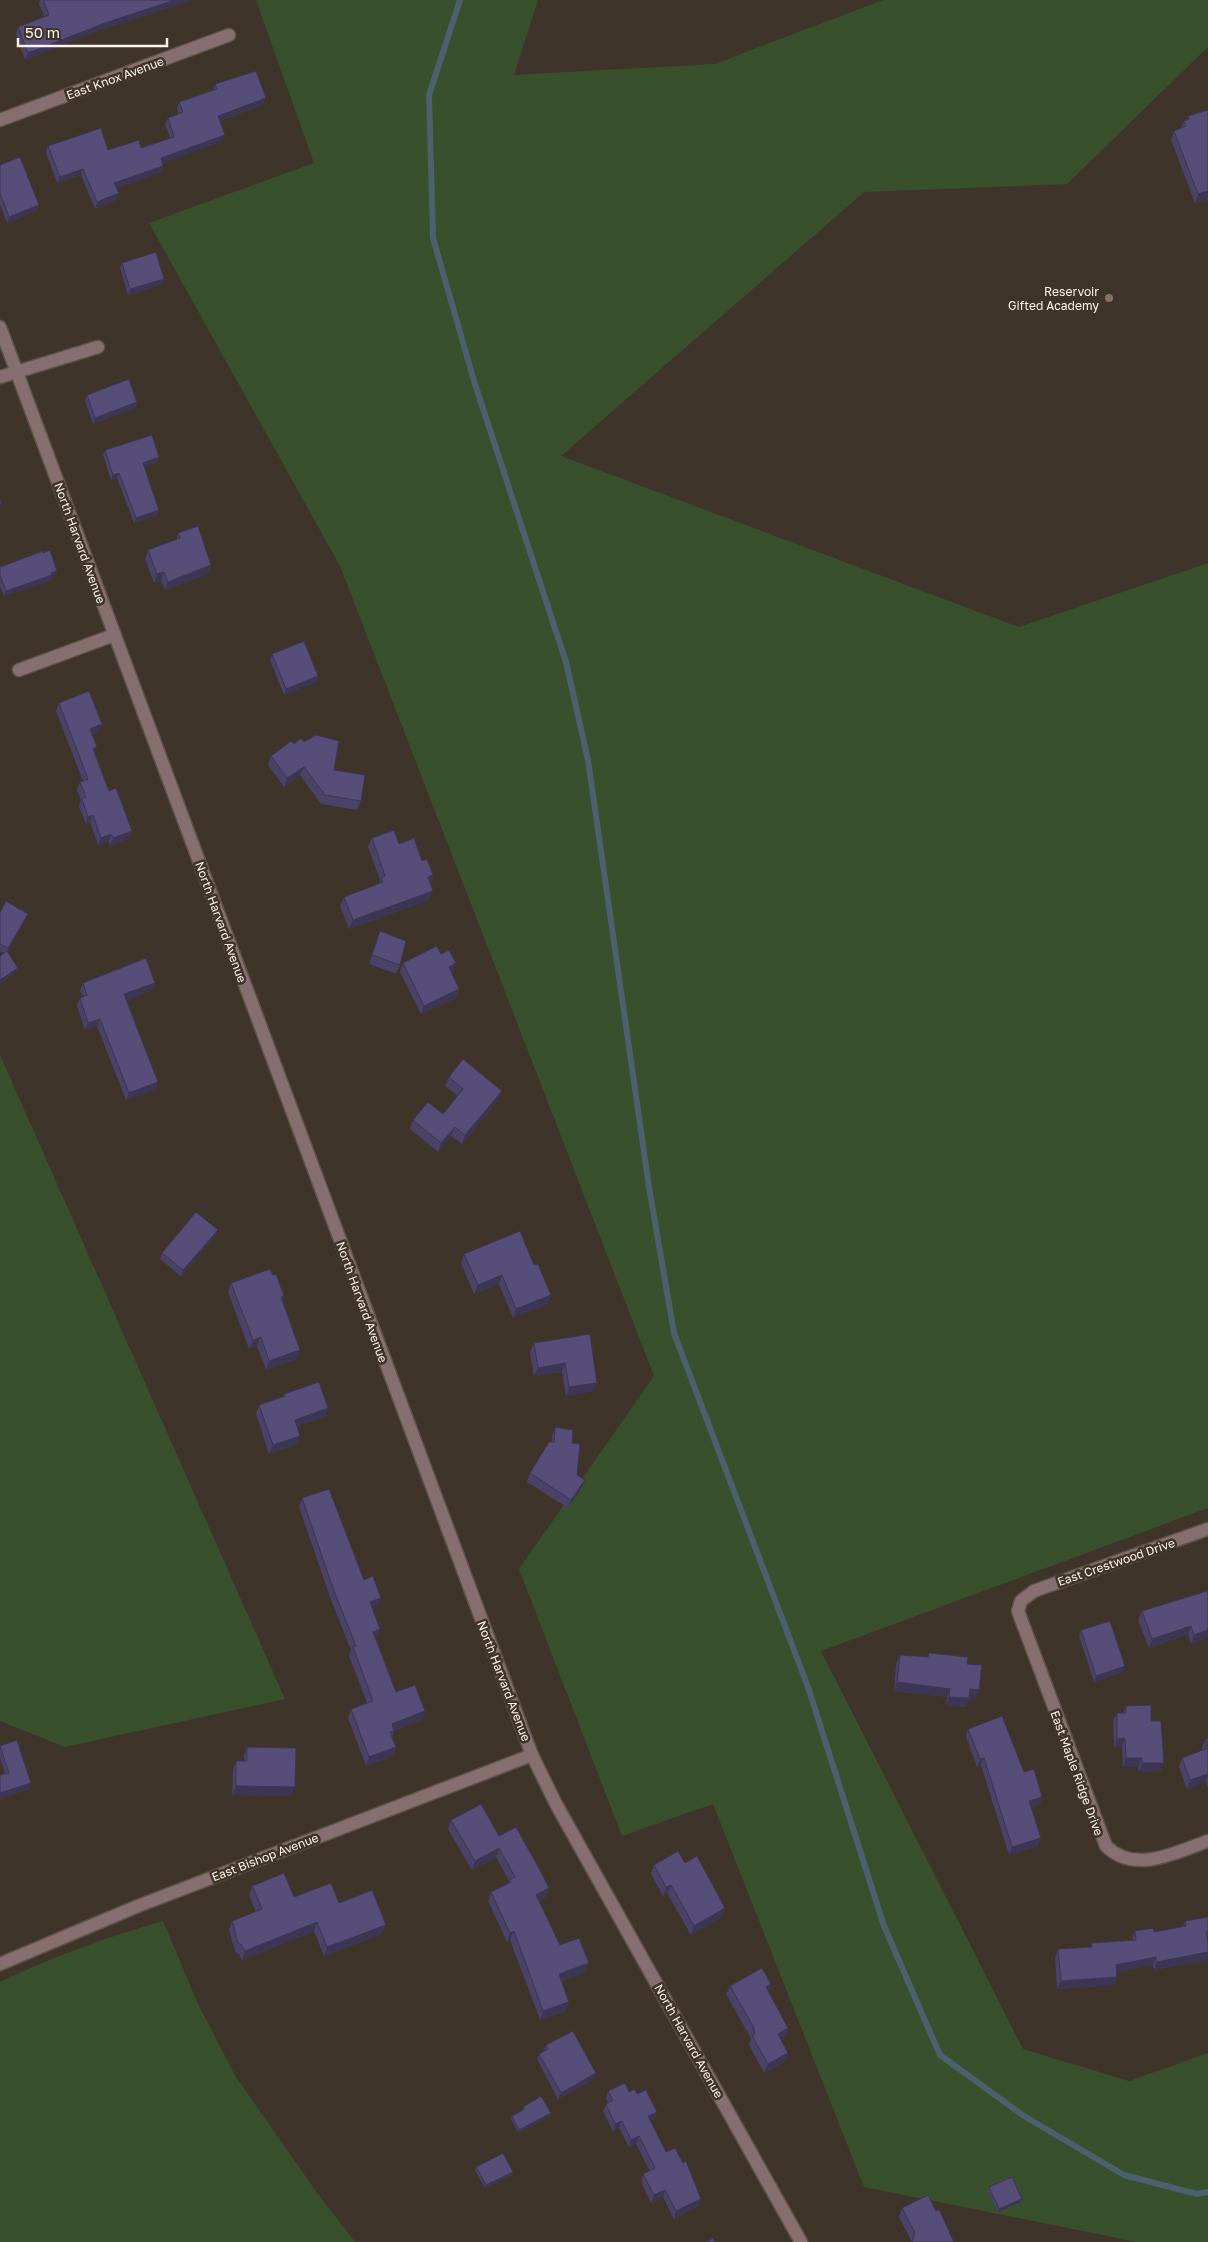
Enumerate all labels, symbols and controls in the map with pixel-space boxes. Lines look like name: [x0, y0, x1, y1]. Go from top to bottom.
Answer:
scale bar: [18, 15, 166, 47]
text: 50 m: [25, 23, 60, 41]
street label: East Knox Avenue: [64, 53, 166, 103]
place label: Reservoir Gifted Academy: [1008, 284, 1099, 313]
marker: Reservoir Gifted Academy: [1103, 292, 1115, 304]
street label: North Harvard Avenue: [51, 480, 109, 606]
street label: North Harvard Avenue: [192, 859, 250, 985]
street label: North Harvard Avenue: [333, 1239, 391, 1365]
street label: East Crestwood Drive: [1055, 1535, 1177, 1589]
street label: North Harvard Avenue: [474, 1619, 534, 1743]
street label: East Maple Ridge Drive: [1047, 1708, 1107, 1838]
street label: East Bishop Avenue: [210, 1830, 321, 1884]
street label: North Harvard Avenue: [651, 1981, 727, 2101]

